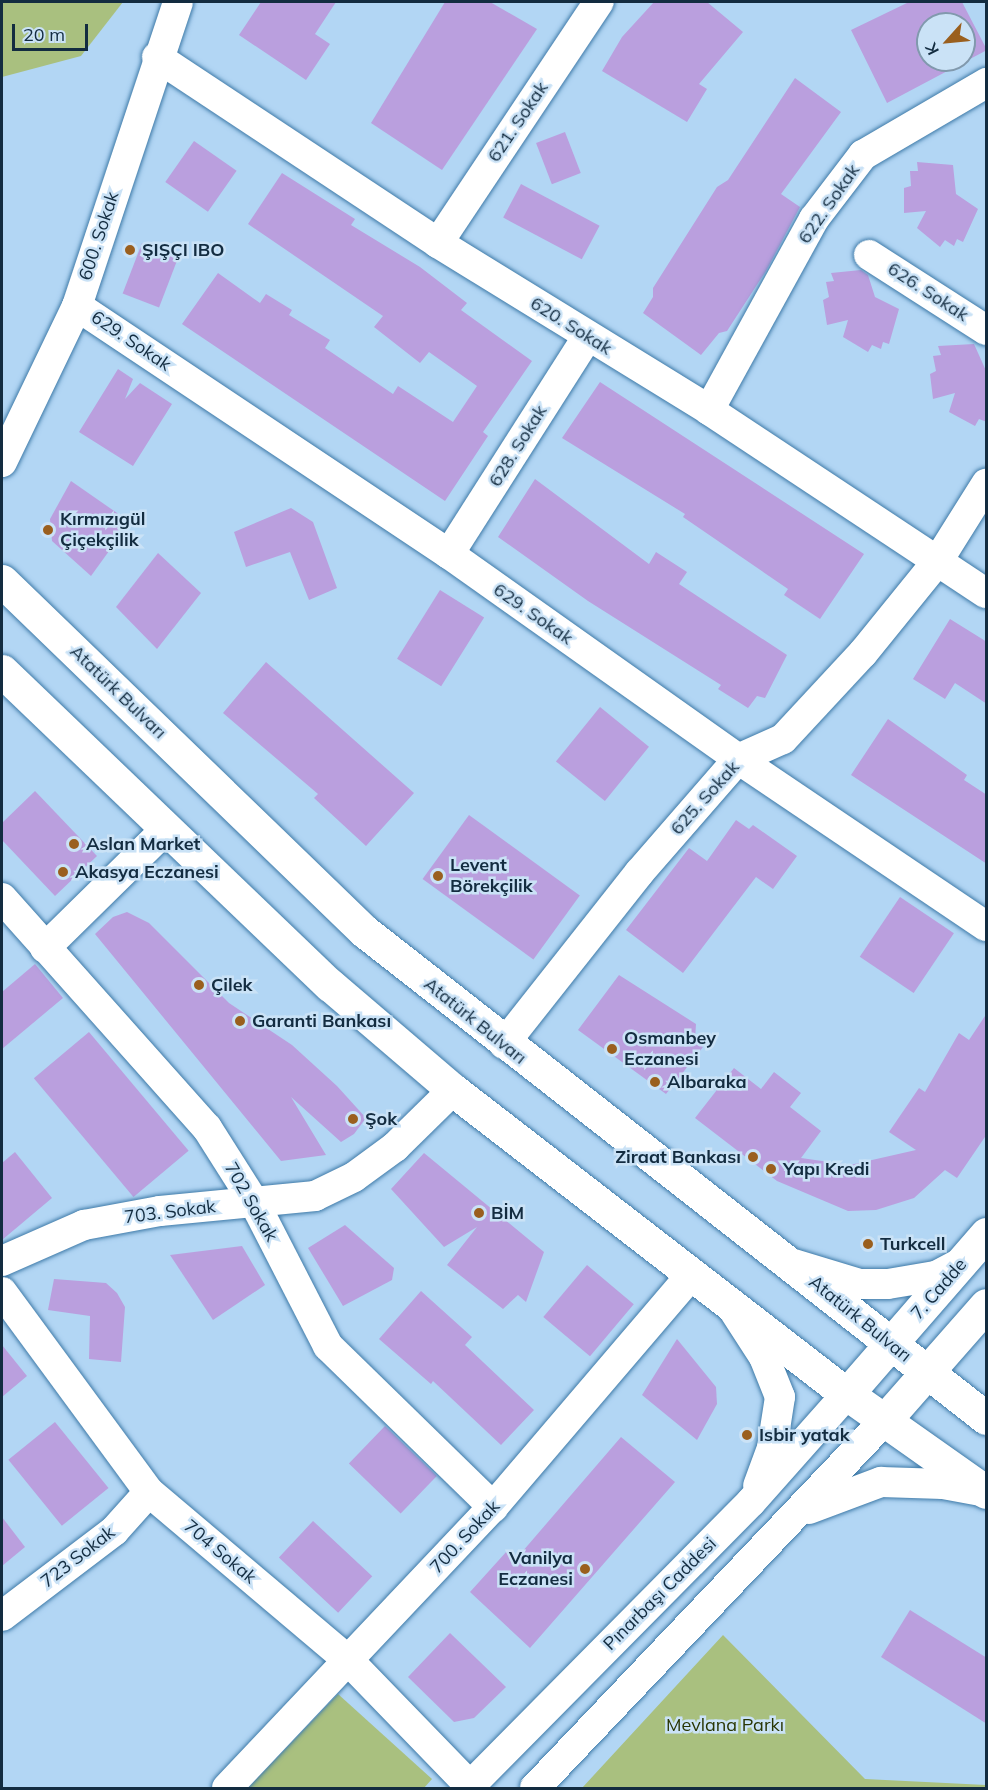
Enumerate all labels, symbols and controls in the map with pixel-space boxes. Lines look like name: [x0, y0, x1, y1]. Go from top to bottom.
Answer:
scale bar: [15, 12, 92, 50]
north arrow: [916, 12, 976, 72]
text: 20 m: [23, 23, 65, 46]
text: K: [920, 40, 943, 59]
street label: 621. Sokak: [483, 78, 553, 166]
street label: 622. Sokak: [794, 160, 864, 248]
street label: 600. Sokak: [75, 189, 123, 283]
place label: ŞIŞÇI IBO: [142, 239, 224, 261]
marker: ŞIŞÇI IBO: [123, 243, 137, 257]
street label: 626. Sokak: [884, 258, 972, 326]
street label: 620. Sokak: [526, 292, 616, 360]
street label: 629. Sokak: [87, 306, 175, 376]
street label: 628. Sokak: [484, 401, 552, 491]
place label: Kırmızıgül Çiçekçilik: [60, 509, 145, 552]
marker: Kırmızıgül Çiçekçilik: [41, 523, 55, 537]
street label: 629. Sokak: [489, 579, 577, 649]
street label: Atatürk Bulvarı: [65, 641, 171, 743]
street label: 625. Sokak: [666, 757, 744, 839]
place label: Aslan Market: [86, 833, 200, 855]
marker: Aslan Market: [67, 837, 81, 851]
place label: Levent Börekçilik: [450, 855, 533, 898]
place label: Akasya Eczanesi: [75, 861, 219, 883]
marker: Akasya Eczanesi: [56, 865, 70, 879]
marker: Levent Börekçilik: [431, 869, 445, 883]
street label: Atatürk Bulvarı: [420, 973, 530, 1069]
place label: Çilek: [211, 974, 253, 996]
marker: Çilek: [192, 978, 206, 992]
place label: Garanti Bankası: [252, 1010, 391, 1032]
marker: Garanti Bankası: [233, 1014, 247, 1028]
place label: Osmanbey Eczanesi: [624, 1028, 716, 1070]
marker: Osmanbey Eczanesi: [605, 1042, 619, 1056]
place label: Albaraka: [667, 1071, 747, 1093]
marker: Albaraka: [648, 1075, 662, 1089]
place label: Şok: [365, 1108, 397, 1130]
marker: Şok: [346, 1112, 360, 1126]
place label: Ziraat Bankası: [615, 1146, 741, 1168]
marker: Ziraat Bankası: [746, 1150, 760, 1164]
place label: Yapı Kredi: [783, 1158, 870, 1180]
street label: 702 Sokak: [220, 1159, 282, 1245]
marker: Yapı Kredi: [764, 1162, 778, 1176]
street label: 703. Sokak: [123, 1196, 217, 1228]
place label: BİM: [491, 1202, 524, 1224]
marker: BİM: [472, 1206, 486, 1220]
place label: Turkcell: [880, 1233, 946, 1255]
marker: Turkcell: [861, 1237, 875, 1251]
street label: 7. Cadde: [907, 1254, 971, 1324]
street label: Atatürk Bulvarı: [805, 1271, 915, 1367]
place label: Isbir yatak: [759, 1424, 850, 1446]
marker: Isbir yatak: [740, 1428, 754, 1442]
street label: 700. Sokak: [426, 1496, 504, 1578]
street label: 704 Sokak: [179, 1515, 261, 1589]
street label: 723 Sokak: [37, 1521, 119, 1593]
street label: Pınarbaşı Caddesi: [599, 1533, 721, 1655]
place label: Vanilya Eczanesi: [498, 1548, 573, 1590]
marker: Vanilya Eczanesi: [578, 1562, 592, 1576]
park label: Mevlana Parkı: [666, 1714, 784, 1736]

